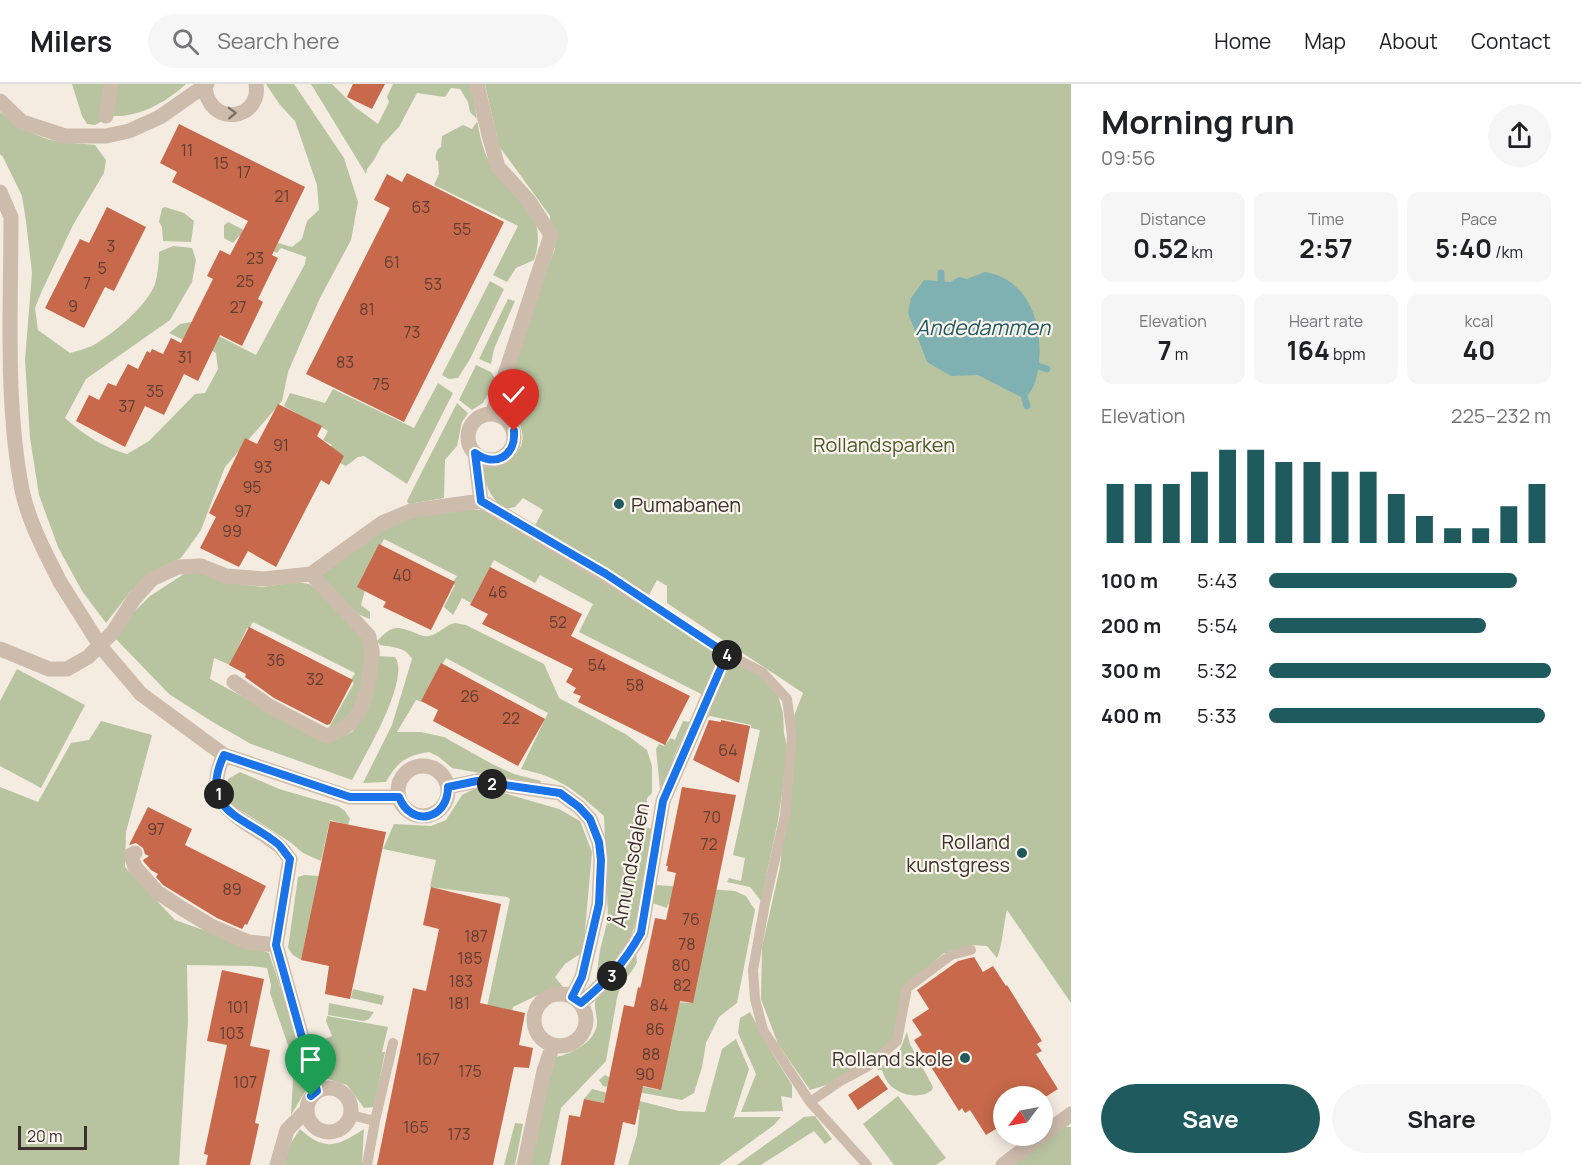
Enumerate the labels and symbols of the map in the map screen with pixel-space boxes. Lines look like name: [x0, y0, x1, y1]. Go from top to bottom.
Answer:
one-way arrow: [227, 106, 236, 119]
house number: 11: [181, 139, 193, 161]
house number: 15: [213, 152, 229, 174]
house number: 17: [237, 161, 251, 183]
house number: 21: [274, 185, 290, 207]
house number: 63: [412, 196, 430, 218]
house number: 55: [453, 218, 471, 240]
house number: 3: [107, 235, 115, 257]
house number: 23: [246, 247, 264, 269]
house number: 61: [384, 251, 400, 273]
house number: 5: [97, 257, 107, 279]
house number: 25: [236, 270, 254, 292]
house number: 7: [83, 272, 91, 294]
house number: 53: [424, 273, 442, 295]
house number: 9: [68, 295, 78, 317]
house number: 27: [229, 296, 247, 318]
house number: 81: [359, 298, 375, 320]
water label: Andedammen: [916, 313, 1052, 341]
house number: 73: [404, 321, 420, 343]
house number: 31: [177, 346, 193, 368]
house number: 83: [336, 351, 354, 373]
pin: [488, 369, 539, 431]
house number: 75: [372, 373, 390, 395]
house number: 35: [146, 380, 164, 402]
house number: 37: [119, 395, 135, 417]
park label: Rollandsparken: [813, 431, 955, 458]
house number: 91: [273, 434, 289, 456]
house number: 93: [254, 456, 272, 478]
house number: 95: [242, 476, 262, 498]
place label: Pumabanen: [631, 491, 741, 518]
marker: Pumabanen: [612, 497, 626, 511]
house number: 97: [234, 500, 252, 522]
house number: 99: [222, 520, 242, 542]
house number: 40: [392, 564, 412, 586]
house number: 46: [488, 581, 508, 603]
house number: 52: [549, 611, 567, 633]
pin: 4: [712, 640, 742, 670]
house number: 36: [267, 649, 285, 671]
house number: 54: [588, 654, 606, 676]
house number: 32: [306, 668, 324, 690]
house number: 58: [626, 674, 644, 696]
house number: 26: [460, 685, 480, 707]
house number: 22: [502, 707, 520, 729]
house number: 64: [718, 739, 738, 761]
pin: 2: [477, 769, 507, 799]
pin: 1: [204, 779, 234, 809]
street label: Åmundsdalen: [605, 800, 655, 930]
house number: 70: [703, 806, 721, 828]
house number: 97: [147, 818, 165, 840]
place label: Rolland kunstgress: [906, 828, 1010, 878]
house number: 72: [700, 833, 718, 855]
marker: Rolland kunstgress: [1015, 846, 1029, 860]
house number: 89: [222, 878, 242, 900]
house number: 76: [682, 908, 700, 930]
house number: 187: [464, 925, 488, 947]
house number: 78: [678, 933, 696, 955]
house number: 185: [458, 947, 482, 969]
house number: 80: [671, 954, 691, 976]
pin: 3: [597, 961, 627, 991]
house number: 183: [449, 970, 473, 992]
house number: 82: [673, 974, 691, 996]
house number: 181: [448, 992, 470, 1014]
house number: 84: [650, 994, 668, 1016]
house number: 101: [227, 996, 249, 1018]
house number: 86: [645, 1018, 665, 1040]
house number: 103: [220, 1022, 244, 1044]
pin: [285, 1034, 336, 1096]
house number: 88: [642, 1043, 660, 1065]
place label: Rolland skole: [832, 1045, 953, 1072]
house number: 167: [416, 1048, 440, 1070]
marker: Rolland skole: [958, 1051, 972, 1065]
house number: 175: [458, 1060, 482, 1082]
house number: 90: [635, 1063, 655, 1085]
house number: 107: [233, 1071, 257, 1093]
north arrow: [993, 1086, 1053, 1146]
house number: 165: [403, 1116, 429, 1138]
scale bar: [18, 1123, 87, 1150]
house number: 173: [447, 1123, 471, 1145]

